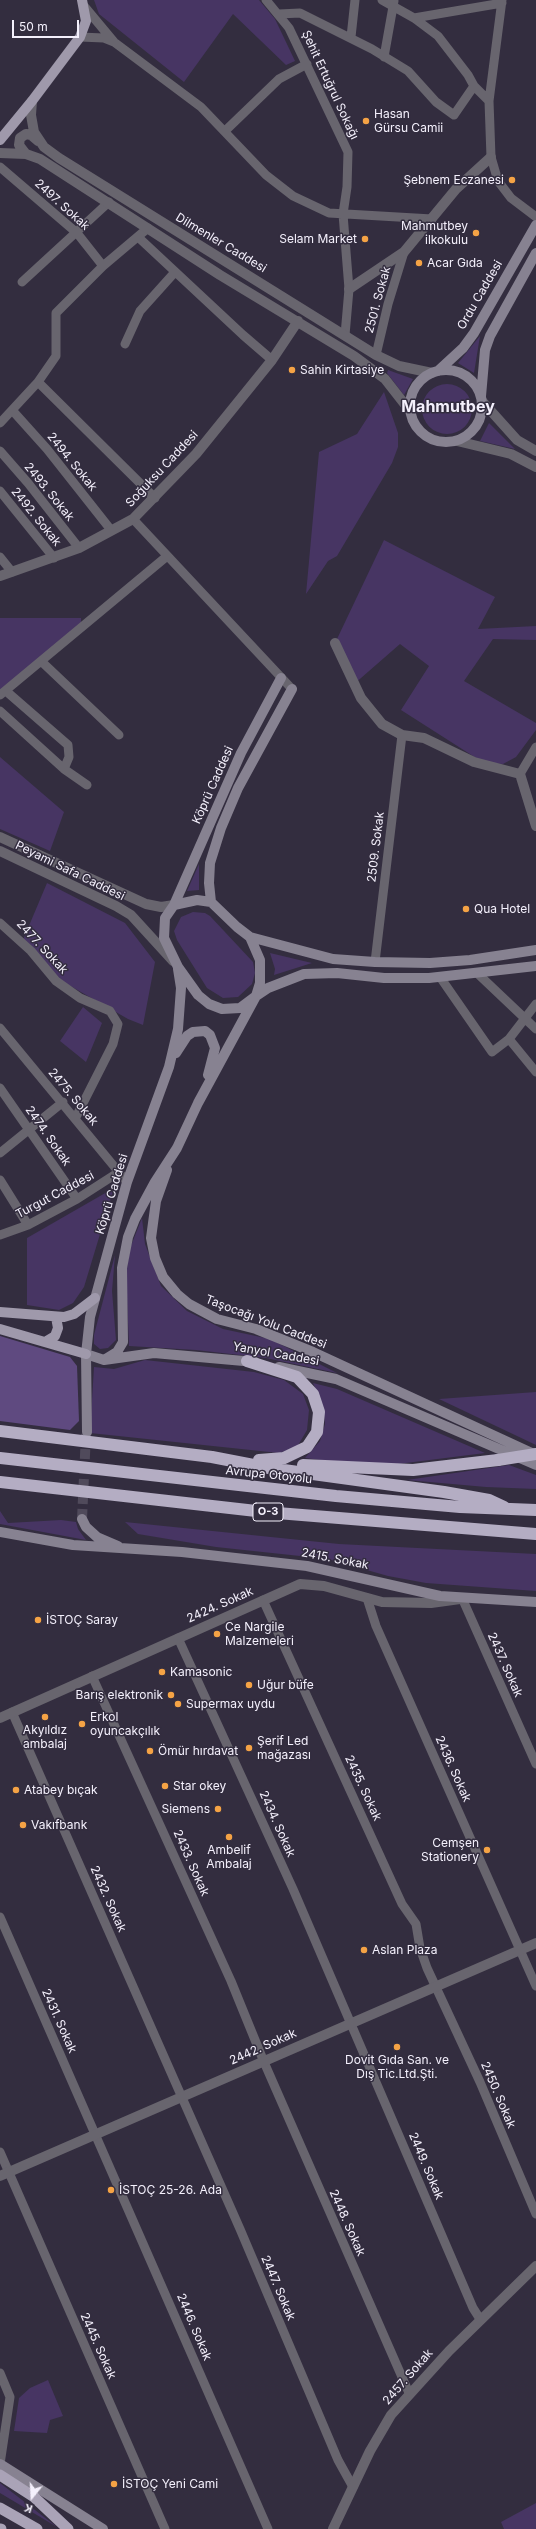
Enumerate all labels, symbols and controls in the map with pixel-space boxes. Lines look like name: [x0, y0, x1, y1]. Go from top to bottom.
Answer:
scale bar: [14, 12, 81, 38]
text: 50 m: [19, 19, 48, 34]
street label: Şehit Ertuğrul Sokağı: [298, 28, 362, 142]
place label: Hasan Gürsu Camii: [374, 107, 443, 135]
marker: Hasan Gürsu Camii: [361, 116, 371, 126]
place label: Şebnem Eczanesi: [403, 173, 504, 187]
marker: Şebnem Eczanesi: [507, 175, 517, 185]
street label: 2497. Sokak: [32, 177, 92, 233]
street label: Dilmenler Caddesi: [173, 210, 269, 276]
place label: Mahmutbey ilkokulu: [401, 219, 468, 247]
marker: Mahmutbey ilkokulu: [471, 228, 481, 238]
place label: Selam Market: [279, 232, 357, 246]
marker: Selam Market: [360, 234, 370, 244]
place label: Acar Gıda: [427, 256, 483, 270]
marker: Acar Gıda: [414, 258, 424, 268]
street label: Ordu Caddesi: [454, 258, 506, 332]
street label: 2501. Sokak: [362, 265, 394, 335]
place label: Sahin Kirtasiye: [300, 363, 384, 377]
marker: Sahin Kirtasiye: [287, 365, 297, 375]
district label: Mahmutbey: [401, 397, 495, 417]
street label: Soğuksu Caddesi: [123, 428, 201, 510]
street label: 2494. Sokak: [44, 430, 100, 494]
street label: 2493. Sokak: [21, 460, 77, 524]
street label: 2492. Sokak: [8, 485, 64, 549]
street label: Köprü Caddesi: [189, 744, 237, 826]
street label: 2509. Sokak: [365, 811, 387, 883]
street label: Peyami Safa Caddesi: [13, 838, 127, 904]
place label: Qua Hotel: [474, 902, 530, 916]
marker: Qua Hotel: [461, 904, 471, 914]
street label: 2477. Sokak: [13, 917, 71, 977]
street label: 2475. Sokak: [45, 1065, 101, 1129]
street label: 2474. Sokak: [22, 1103, 74, 1169]
street label: Köprü Caddesi: [93, 1152, 131, 1236]
street label: Turgut Caddesi: [13, 1168, 97, 1222]
street label: Taşocağı Yolu Caddesi: [203, 1292, 329, 1352]
street label: Yanyol Caddesi: [232, 1339, 320, 1369]
street label: Avrupa Otoyolu: [225, 1463, 313, 1487]
road number: O-3: [253, 1503, 283, 1521]
street label: 2415. Sokak: [300, 1545, 370, 1573]
street label: 2424. Sokak: [185, 1584, 255, 1626]
place label: İSTOÇ Saray: [46, 1613, 118, 1627]
marker: İSTOÇ Saray: [33, 1615, 43, 1625]
place label: Ce Nargile Malzemeleri: [225, 1620, 294, 1648]
marker: Ce Nargile Malzemeleri: [212, 1629, 222, 1639]
street label: 2437. Sokak: [484, 1630, 526, 1700]
place label: Kamasonic: [170, 1665, 232, 1679]
marker: Kamasonic: [157, 1667, 167, 1677]
place label: Uğur büfe: [257, 1678, 314, 1692]
marker: Uğur büfe: [244, 1680, 254, 1690]
place label: Barış elektronik: [76, 1688, 163, 1702]
marker: Barış elektronik: [166, 1690, 176, 1700]
place label: Supermax uydu: [186, 1697, 275, 1711]
marker: Supermax uydu: [173, 1699, 183, 1709]
place label: Erkol oyuncakçılık: [90, 1710, 160, 1738]
marker: Akyıldız ambalaj: [40, 1712, 50, 1722]
marker: Erkol oyuncakçılık: [77, 1719, 87, 1729]
place label: Akyıldız ambalaj: [23, 1723, 67, 1751]
place label: Şerif Led mağazası: [257, 1734, 311, 1762]
street label: 2436. Sokak: [432, 1734, 474, 1804]
marker: Şerif Led mağazası: [244, 1743, 254, 1753]
place label: Ömür hırdavat: [158, 1744, 238, 1758]
marker: Ömür hırdavat: [145, 1746, 155, 1756]
street label: 2435. Sokak: [341, 1753, 385, 1823]
place label: Star okey: [173, 1779, 226, 1793]
marker: Star okey: [160, 1781, 170, 1791]
place label: Atabey bıçak: [24, 1783, 98, 1797]
marker: Atabey bıçak: [11, 1785, 21, 1795]
street label: 2434. Sokak: [256, 1789, 298, 1859]
place label: Siemens: [161, 1802, 210, 1816]
marker: Siemens: [213, 1804, 223, 1814]
place label: Vakıfbank: [31, 1818, 87, 1832]
marker: Vakıfbank: [18, 1820, 28, 1830]
street label: 2433. Sokak: [170, 1828, 212, 1898]
marker: Ambelif Ambalaj: [224, 1832, 234, 1842]
place label: Cemşen Stationery: [421, 1836, 479, 1864]
place label: Ambelif Ambalaj: [206, 1843, 252, 1871]
marker: Cemşen Stationery: [482, 1845, 492, 1855]
street label: 2432. Sokak: [87, 1864, 129, 1934]
place label: Aslan Plaza: [372, 1943, 437, 1957]
marker: Aslan Plaza: [359, 1945, 369, 1955]
street label: 2431. Sokak: [38, 1987, 80, 2055]
street label: 2442. Sokak: [227, 2026, 299, 2068]
marker: Dovit Gıda San. ve Dış Tic.Ltd.Şti.: [392, 2042, 402, 2052]
place label: Dovit Gıda San. ve Dış Tic.Ltd.Şti.: [345, 2053, 449, 2081]
street label: 2450. Sokak: [477, 2059, 519, 2131]
street label: 2449. Sokak: [405, 2130, 447, 2202]
place label: İSTOÇ 25-26. Ada: [119, 2183, 222, 2197]
marker: İSTOÇ 25-26. Ada: [106, 2185, 116, 2195]
street label: 2448. Sokak: [326, 2187, 368, 2259]
street label: 2447. Sokak: [258, 2253, 298, 2323]
street label: 2446. Sokak: [173, 2291, 215, 2363]
street label: 2445. Sokak: [77, 2311, 119, 2381]
street label: 2457. Sokak: [380, 2346, 436, 2408]
north arrow: [12, 2477, 52, 2517]
place label: İSTOÇ Yeni Cami: [122, 2477, 218, 2491]
marker: İSTOÇ Yeni Cami: [109, 2479, 119, 2489]
text: K: [22, 2501, 34, 2516]

